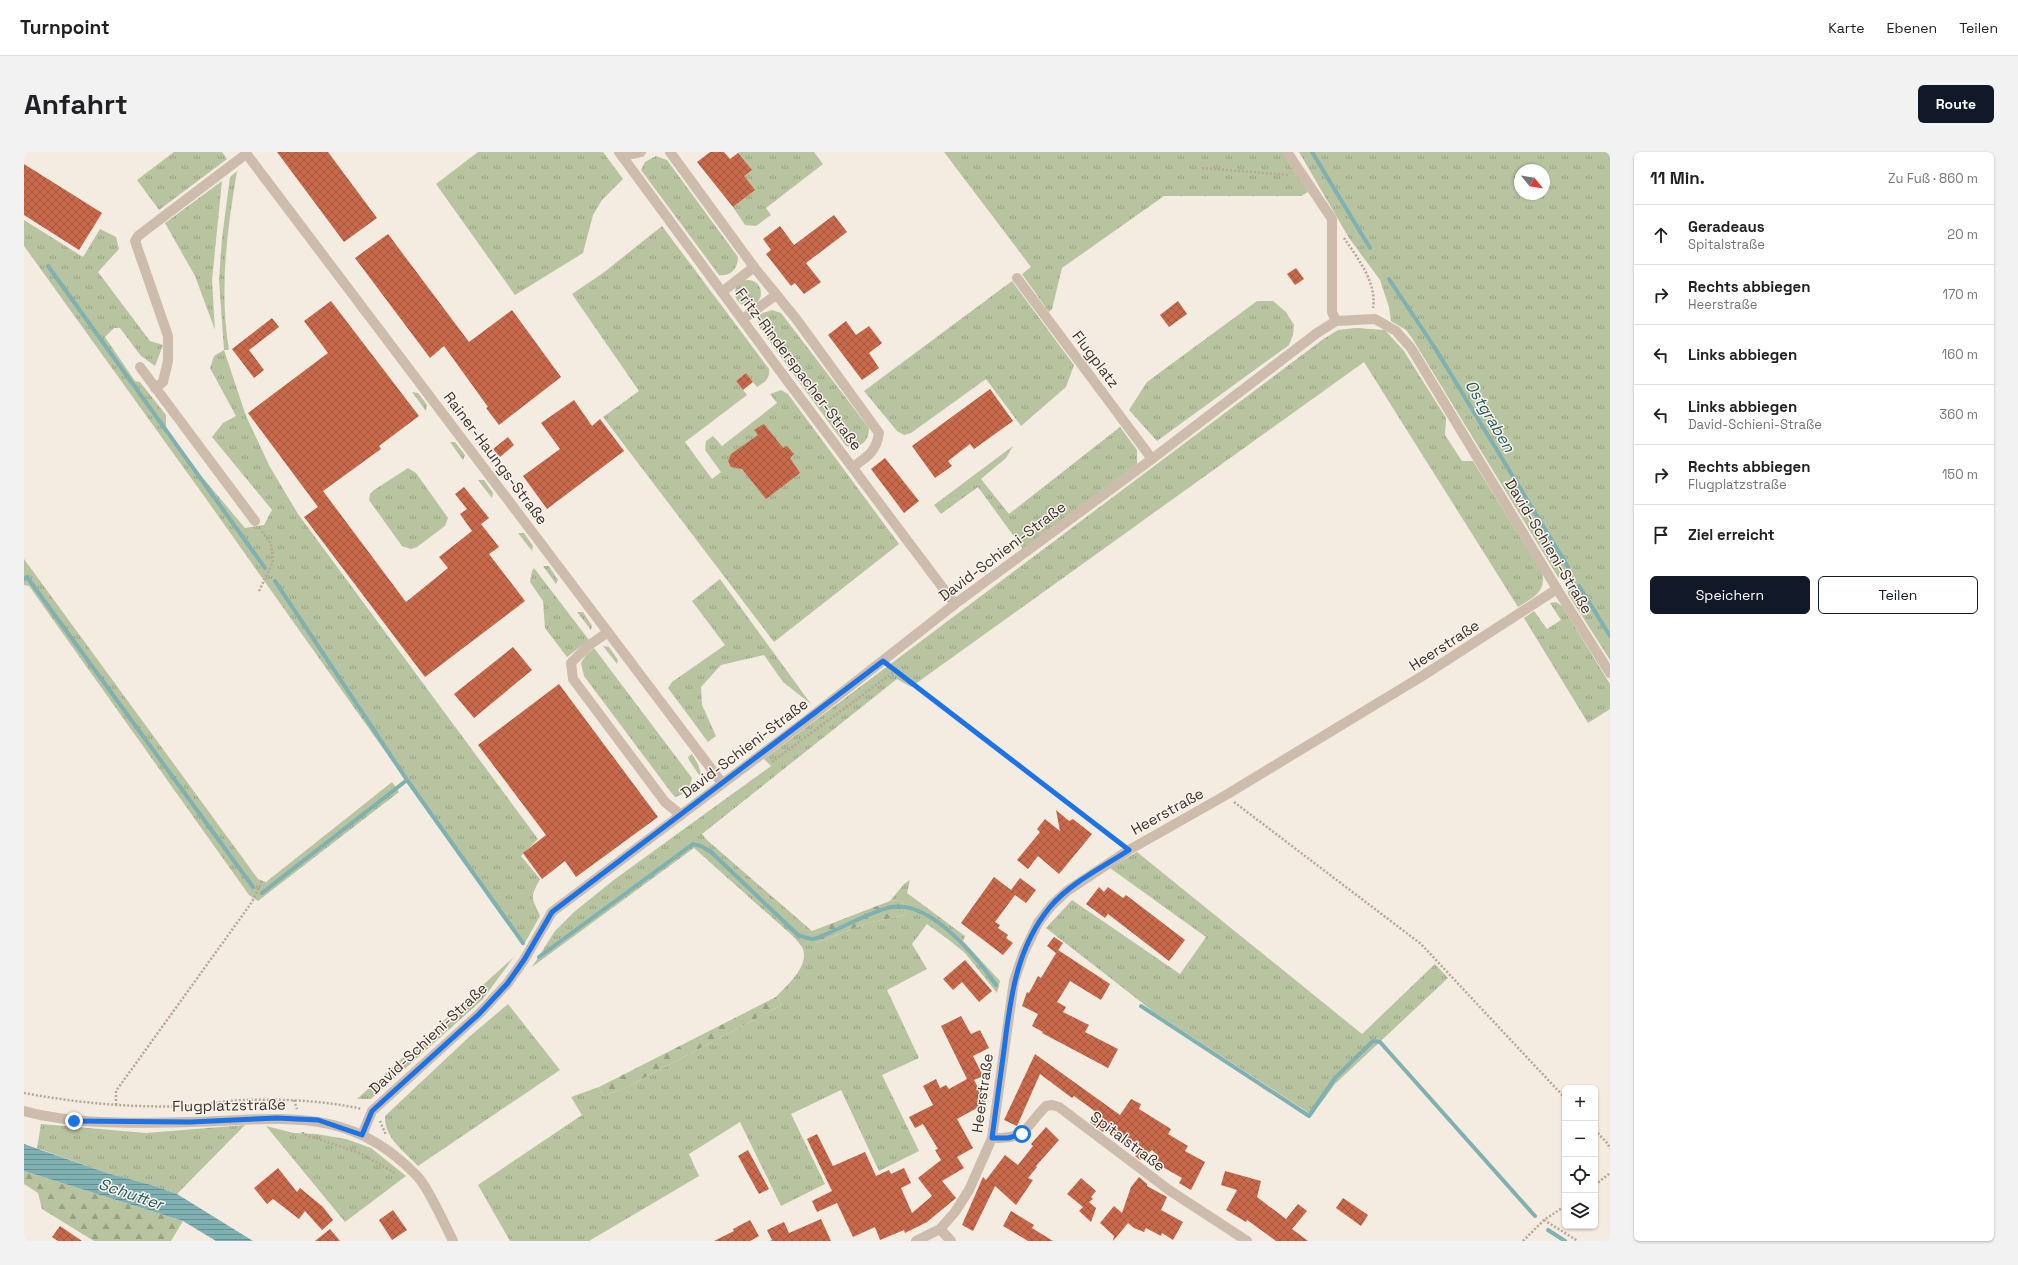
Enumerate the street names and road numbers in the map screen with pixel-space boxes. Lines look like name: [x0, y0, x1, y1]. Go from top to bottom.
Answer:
street label: Fritz-Rinderspacher-Straße: [732, 284, 866, 454]
street label: Flugplatz: [1068, 327, 1124, 391]
street label: Rainer-Haungs-Straße: [440, 388, 552, 528]
street label: David-Schieni-Straße: [1501, 475, 1597, 617]
street label: David-Schieni-Straße: [935, 497, 1069, 605]
street label: Heerstraße: [1405, 615, 1483, 675]
street label: David-Schieni-Straße: [677, 694, 811, 802]
street label: Heerstraße: [1127, 783, 1207, 839]
street label: David-Schieni-Straße: [365, 978, 491, 1098]
street label: Heerstraße: [967, 1052, 997, 1134]
street label: Flugplatzstraße: [172, 1095, 286, 1115]
street label: Spitalstraße: [1087, 1107, 1169, 1175]

